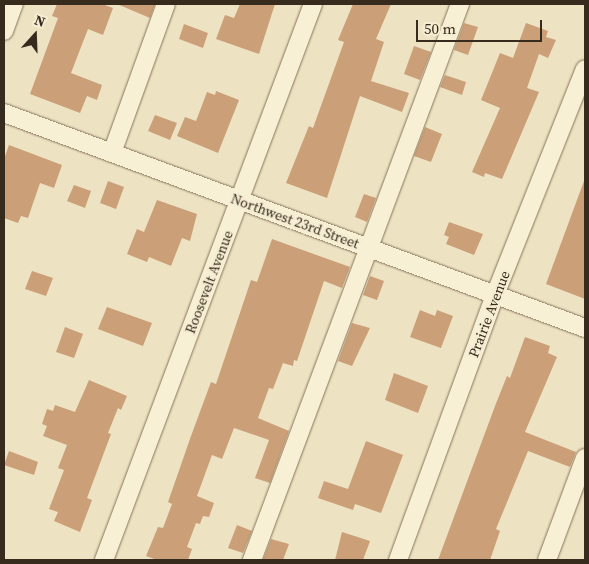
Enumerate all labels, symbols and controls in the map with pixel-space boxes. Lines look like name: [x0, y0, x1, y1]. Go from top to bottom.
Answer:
north arrow: [10, 10, 60, 60]
text: N: [32, 10, 48, 32]
scale bar: [419, 10, 545, 42]
text: 50 m: [424, 18, 456, 39]
street label: Northwest 23rd Street: [229, 190, 361, 252]
street label: Roosevelt Avenue: [182, 228, 236, 336]
street label: Prairie Avenue: [465, 268, 513, 360]

